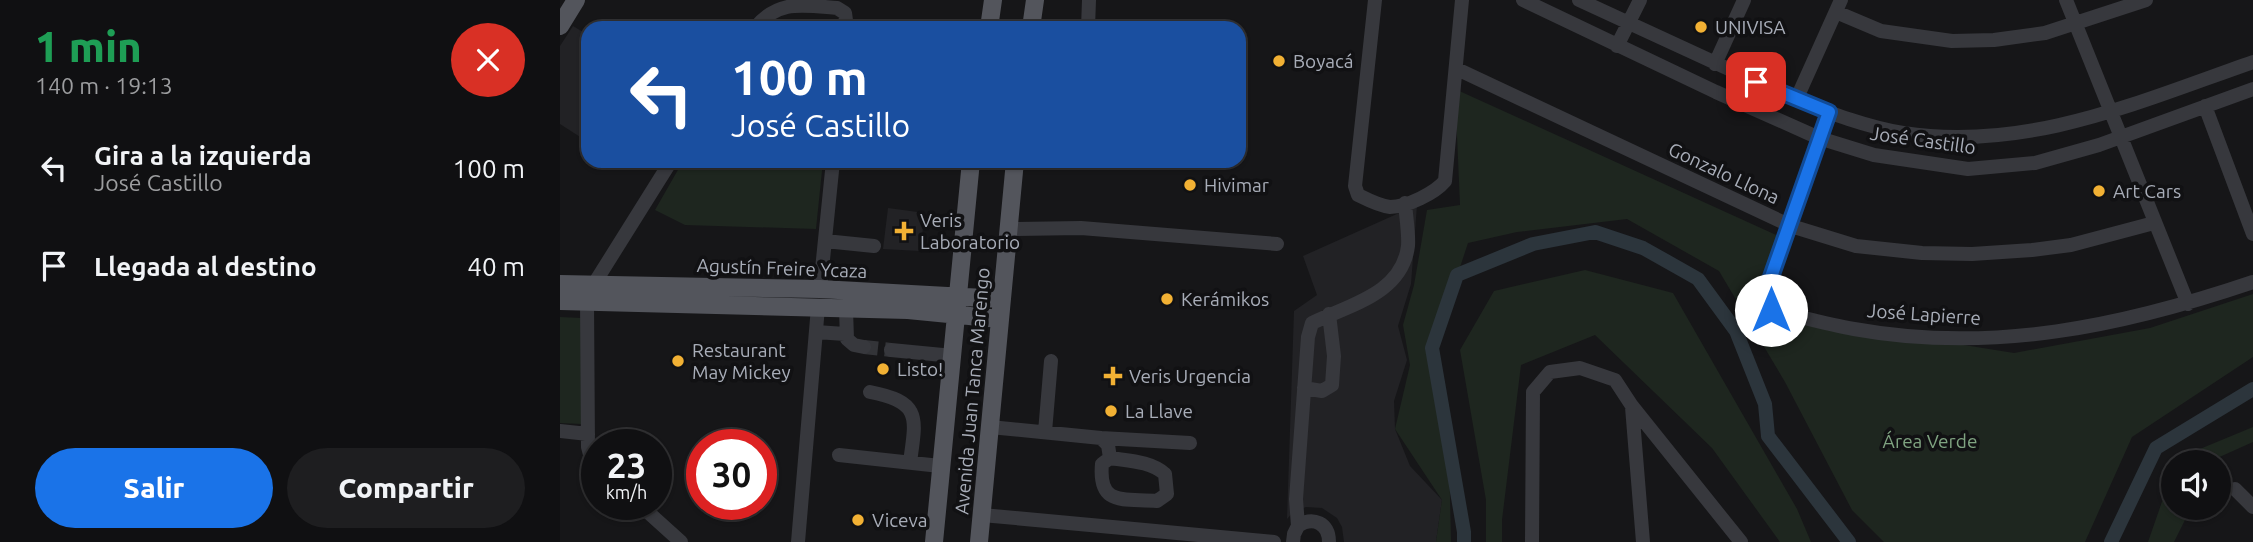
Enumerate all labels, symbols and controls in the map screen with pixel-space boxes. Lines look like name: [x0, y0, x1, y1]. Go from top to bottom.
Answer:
place label: UNIVISA: [1715, 16, 1786, 38]
marker: UNIVISA: [1693, 19, 1709, 35]
text: 1 min: [35, 23, 142, 70]
button: close: [451, 23, 525, 97]
icon: left: [616, 49, 707, 140]
text: 100 m: [731, 49, 868, 104]
place label: Boyacá: [1293, 50, 1354, 72]
pin: [1726, 52, 1786, 112]
marker: Boyacá: [1271, 53, 1287, 69]
icon: arrive: [1737, 63, 1775, 101]
text: 140 m · 19:13: [35, 73, 173, 98]
text: José Castillo: [731, 107, 910, 143]
street label: José Castillo: [1869, 122, 1977, 158]
street label: Gonzalo Llona: [1665, 138, 1783, 208]
text: Gira a la izquierda: [94, 141, 312, 170]
icon: left: [35, 149, 73, 187]
text: 100 m: [453, 154, 525, 183]
text: José Castillo: [94, 170, 223, 195]
place label: Hivimar: [1204, 174, 1269, 196]
marker: Hivimar: [1182, 177, 1198, 193]
place label: Art Cars: [2113, 180, 2181, 202]
marker: Art Cars: [2091, 183, 2107, 199]
place label: Veris Laboratorio: [920, 209, 1020, 253]
marker: Veris Laboratorio: [894, 221, 914, 241]
icon: arrive: [35, 247, 73, 285]
text: Llegada al destino: [94, 252, 317, 281]
text: 40 m: [467, 252, 525, 281]
street label: Agustín Freire Ycaza: [696, 254, 868, 282]
street label: Avenida Juan Tanca Marengo: [950, 267, 994, 515]
position arrow: [1734, 273, 1808, 347]
place label: Kerámikos: [1181, 288, 1269, 310]
marker: Kerámikos: [1159, 291, 1175, 307]
street label: José Lapierre: [1866, 299, 1982, 329]
place label: Restaurant May Mickey: [692, 339, 791, 383]
marker: Restaurant May Mickey: [670, 353, 686, 369]
place label: Listo!: [897, 358, 943, 380]
marker: Listo!: [875, 361, 891, 377]
place label: Veris Urgencia: [1129, 365, 1251, 387]
marker: Veris Urgencia: [1103, 366, 1123, 386]
place label: La Llave: [1125, 400, 1193, 422]
marker: La Llave: [1103, 403, 1119, 419]
speed limit sign: 30: [686, 429, 777, 520]
park label: Área Verde: [1883, 430, 1977, 452]
text: 23: [607, 445, 646, 485]
button: Salir: [35, 448, 273, 528]
button: Compartir: [287, 448, 525, 528]
map controls: [2161, 450, 2231, 520]
button: sound: [2161, 450, 2231, 520]
text: km/h: [606, 482, 647, 502]
place label: Viceva: [872, 509, 928, 531]
marker: Viceva: [850, 512, 866, 528]

